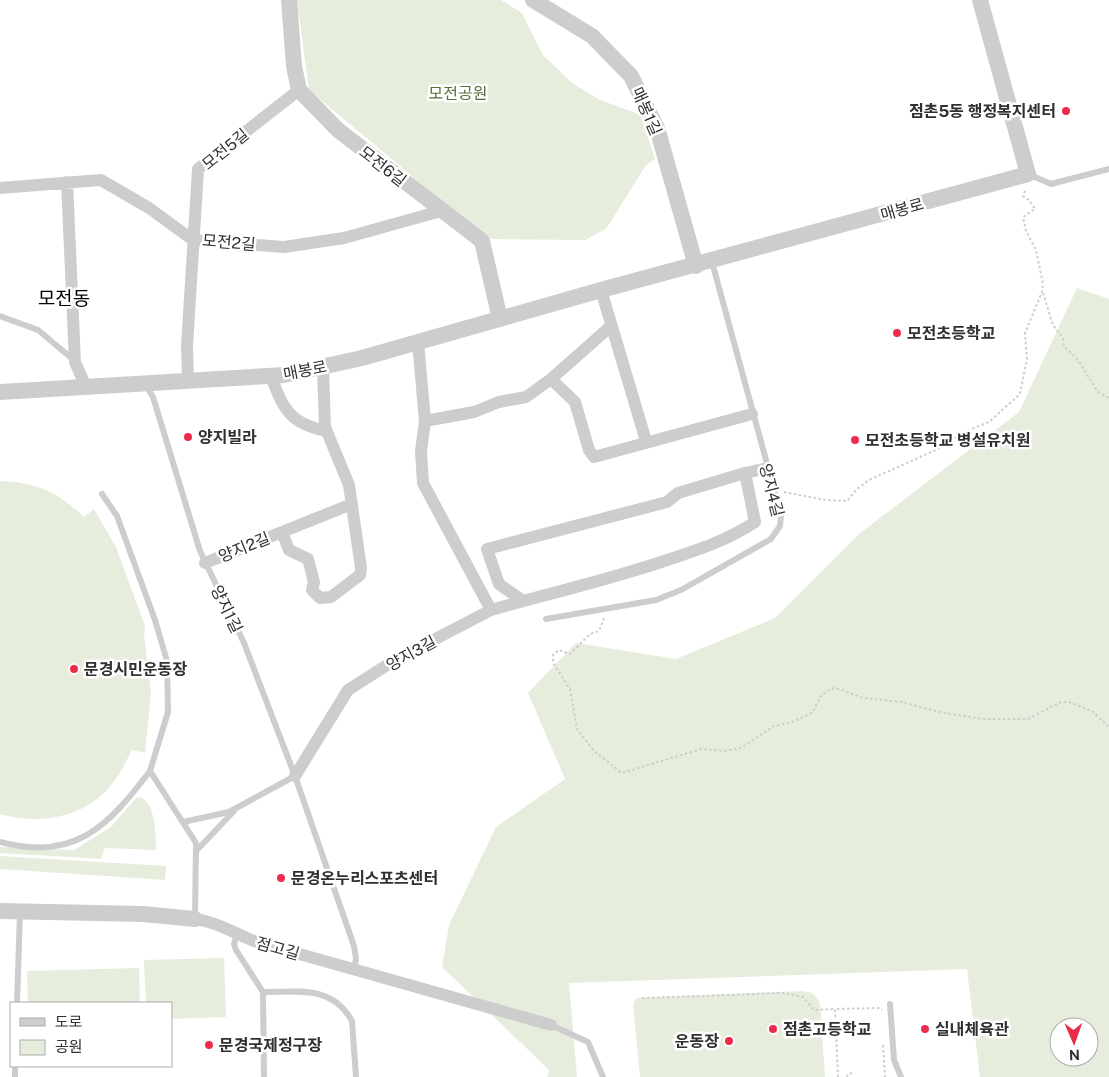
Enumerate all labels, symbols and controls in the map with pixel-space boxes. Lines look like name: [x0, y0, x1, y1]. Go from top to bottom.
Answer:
park label: 모전공원: [429, 84, 487, 103]
street label: 매봉1길: [628, 84, 666, 138]
place label: 점촌5동 행정복지센터: [909, 102, 1056, 121]
marker: 점촌5동 행정복지센터: [1060, 105, 1072, 117]
street label: 모전5길: [198, 125, 252, 174]
street label: 모전6길: [356, 142, 410, 191]
street label: 매봉로: [878, 194, 926, 225]
street label: 모전2길: [201, 231, 257, 254]
district label: 모전동: [38, 287, 90, 309]
place label: 모전초등학교: [907, 324, 996, 343]
marker: 모전초등학교: [891, 327, 903, 339]
street label: 매봉로: [282, 357, 329, 384]
place label: 양지빌라: [198, 428, 257, 447]
marker: 양지빌라: [182, 431, 194, 443]
place label: 모전초등학교 병설유치원: [865, 431, 1031, 450]
marker: 모전초등학교 병설유치원: [849, 434, 861, 446]
street label: 양지4길: [756, 462, 787, 519]
street label: 양지2길: [216, 529, 273, 566]
street label: 양지1길: [207, 582, 246, 636]
street label: 양지3길: [383, 632, 440, 675]
place label: 문경시민운동장: [84, 660, 187, 679]
marker: 문경시민운동장: [68, 663, 80, 675]
place label: 문경온누리스포츠센터: [291, 869, 438, 888]
marker: 문경온누리스포츠센터: [275, 872, 287, 884]
street label: 점고길: [254, 933, 302, 964]
legend: [10, 1002, 172, 1067]
text: 도로: [55, 1013, 83, 1030]
north arrow: [1049, 1017, 1099, 1067]
place label: 점촌고등학교: [783, 1020, 872, 1039]
place label: 실내체육관: [935, 1020, 1009, 1039]
marker: 점촌고등학교: [767, 1023, 779, 1035]
marker: 실내체육관: [919, 1023, 931, 1035]
place label: 운동장: [675, 1032, 719, 1051]
marker: 운동장: [723, 1035, 735, 1047]
place label: 문경국제정구장: [219, 1036, 322, 1055]
text: 공원: [55, 1038, 83, 1055]
marker: 문경국제정구장: [203, 1039, 215, 1051]
text: N: [1069, 1047, 1080, 1063]

